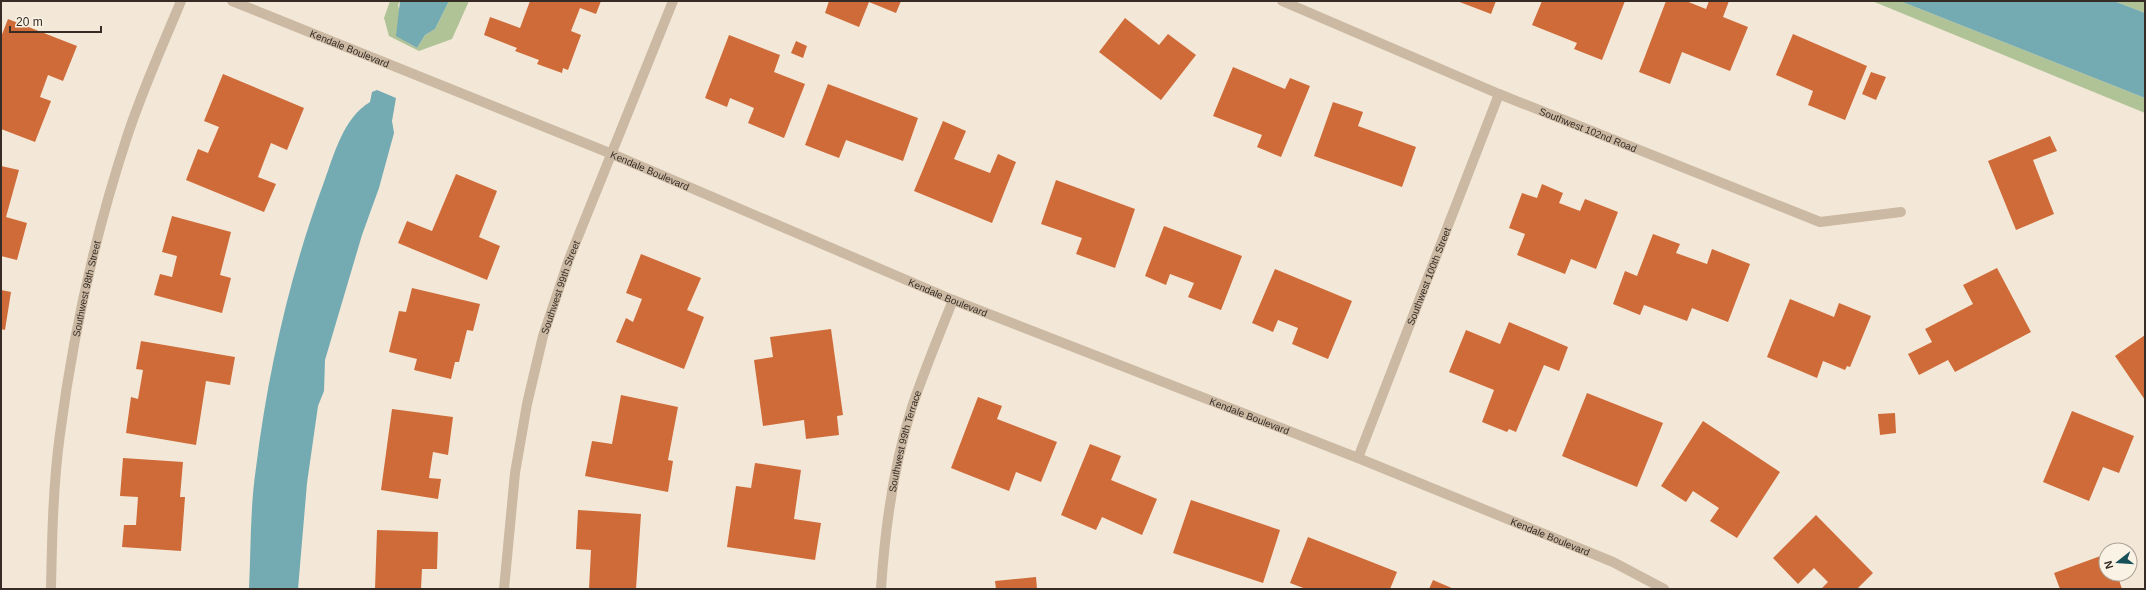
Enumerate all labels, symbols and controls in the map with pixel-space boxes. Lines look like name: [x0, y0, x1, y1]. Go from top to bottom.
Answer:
scale bar: [10, 8, 101, 34]
text: 20 m: [16, 15, 43, 29]
street label: Kendale Boulevard: [308, 28, 391, 70]
street label: Southwest 102nd Road: [1538, 106, 1638, 154]
street label: Kendale Boulevard: [609, 149, 691, 192]
street label: Southwest 100th Street: [1405, 226, 1453, 327]
street label: Southwest 98th Street: [71, 239, 103, 338]
street label: Southwest 99th Street: [539, 239, 582, 336]
street label: Kendale Boulevard: [907, 277, 989, 319]
street label: Southwest 99th Terrace: [887, 389, 923, 493]
street label: Kendale Boulevard: [1208, 396, 1291, 437]
street label: Kendale Boulevard: [1509, 516, 1591, 558]
north arrow: [2098, 542, 2138, 582]
text: N: [2102, 559, 2115, 570]

